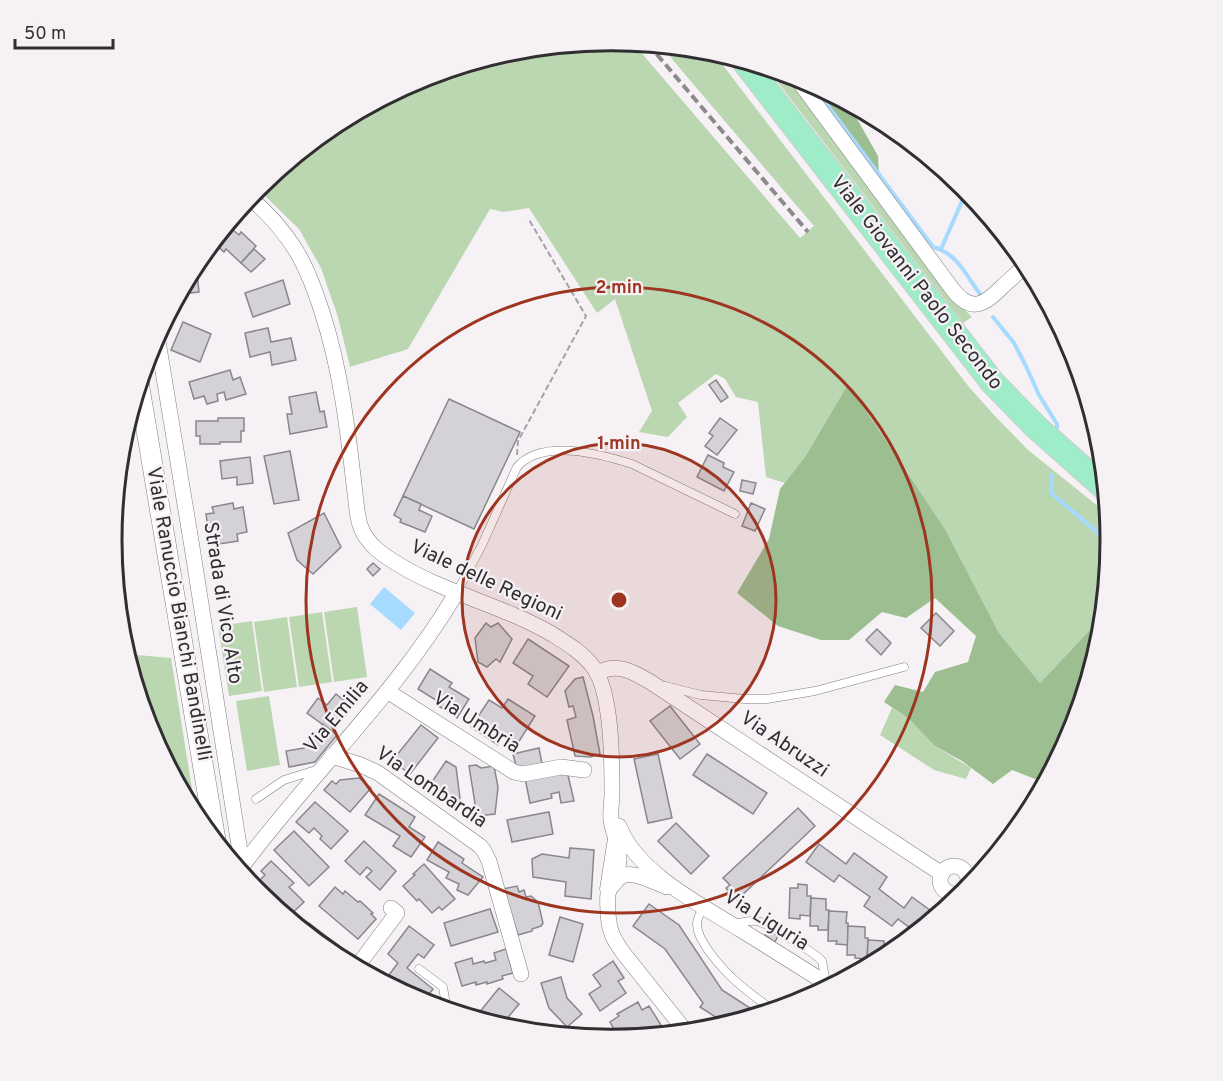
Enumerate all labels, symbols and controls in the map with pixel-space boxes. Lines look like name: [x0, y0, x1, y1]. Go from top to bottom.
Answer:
scale bar: [15, 12, 112, 50]
text: 50 m: [24, 23, 66, 46]
street label: Viale Giovanni Paolo Secondo: [824, 170, 1008, 396]
text: 2 min: [595, 277, 643, 300]
text: 1 min: [597, 433, 641, 456]
street label: Viale Ranuccio Bianchi Bandinelli: [139, 465, 217, 763]
street label: Strada di Vico Alto: [196, 520, 248, 686]
street label: Viale delle Regioni: [406, 534, 566, 628]
centre of rings: [609, 590, 629, 610]
street label: Via Emilia: [299, 675, 375, 759]
street label: Via Umbria: [427, 686, 525, 760]
street label: Via Abruzzi: [735, 706, 833, 784]
street label: Via Lombardia: [370, 741, 492, 835]
street label: Via Liguria: [719, 885, 813, 957]

